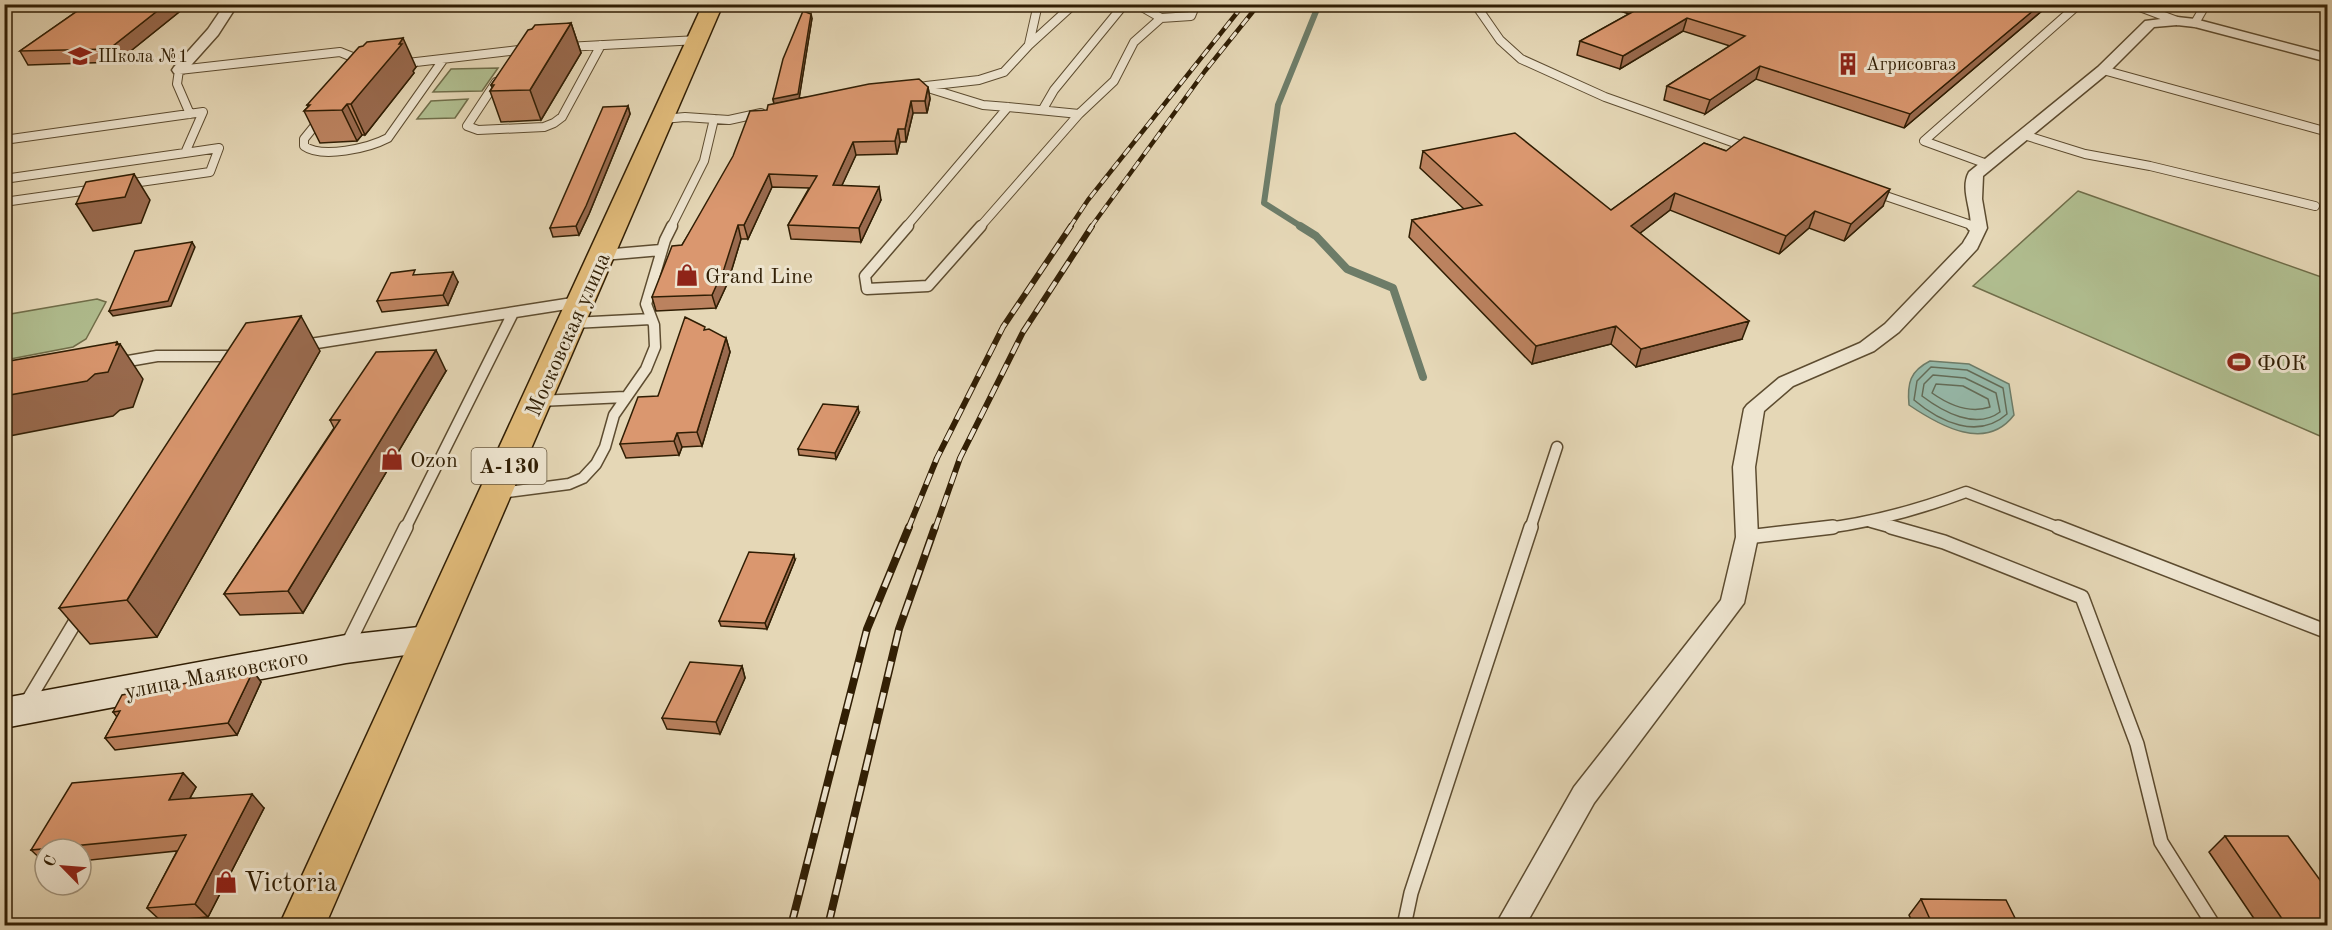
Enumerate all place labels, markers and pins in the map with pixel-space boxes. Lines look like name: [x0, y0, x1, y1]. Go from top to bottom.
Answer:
school or university icon: Школа №1: [67, 43, 93, 69]
place label: Школа №1: [98, 48, 188, 66]
building icon: Агрисовгаз: [1835, 51, 1861, 77]
place label: Агрисовгаз: [1866, 56, 1956, 74]
shop icon: Grand Line: [674, 262, 700, 288]
place label: Grand Line: [705, 266, 813, 288]
sports icon: ФОК: [2226, 349, 2252, 375]
place label: ФОК: [2257, 353, 2307, 375]
shop icon: Ozon: [379, 446, 405, 472]
place label: Ozon: [410, 450, 458, 472]
shop icon: Victoria: [213, 869, 239, 895]
place label: Victoria: [244, 870, 337, 897]

